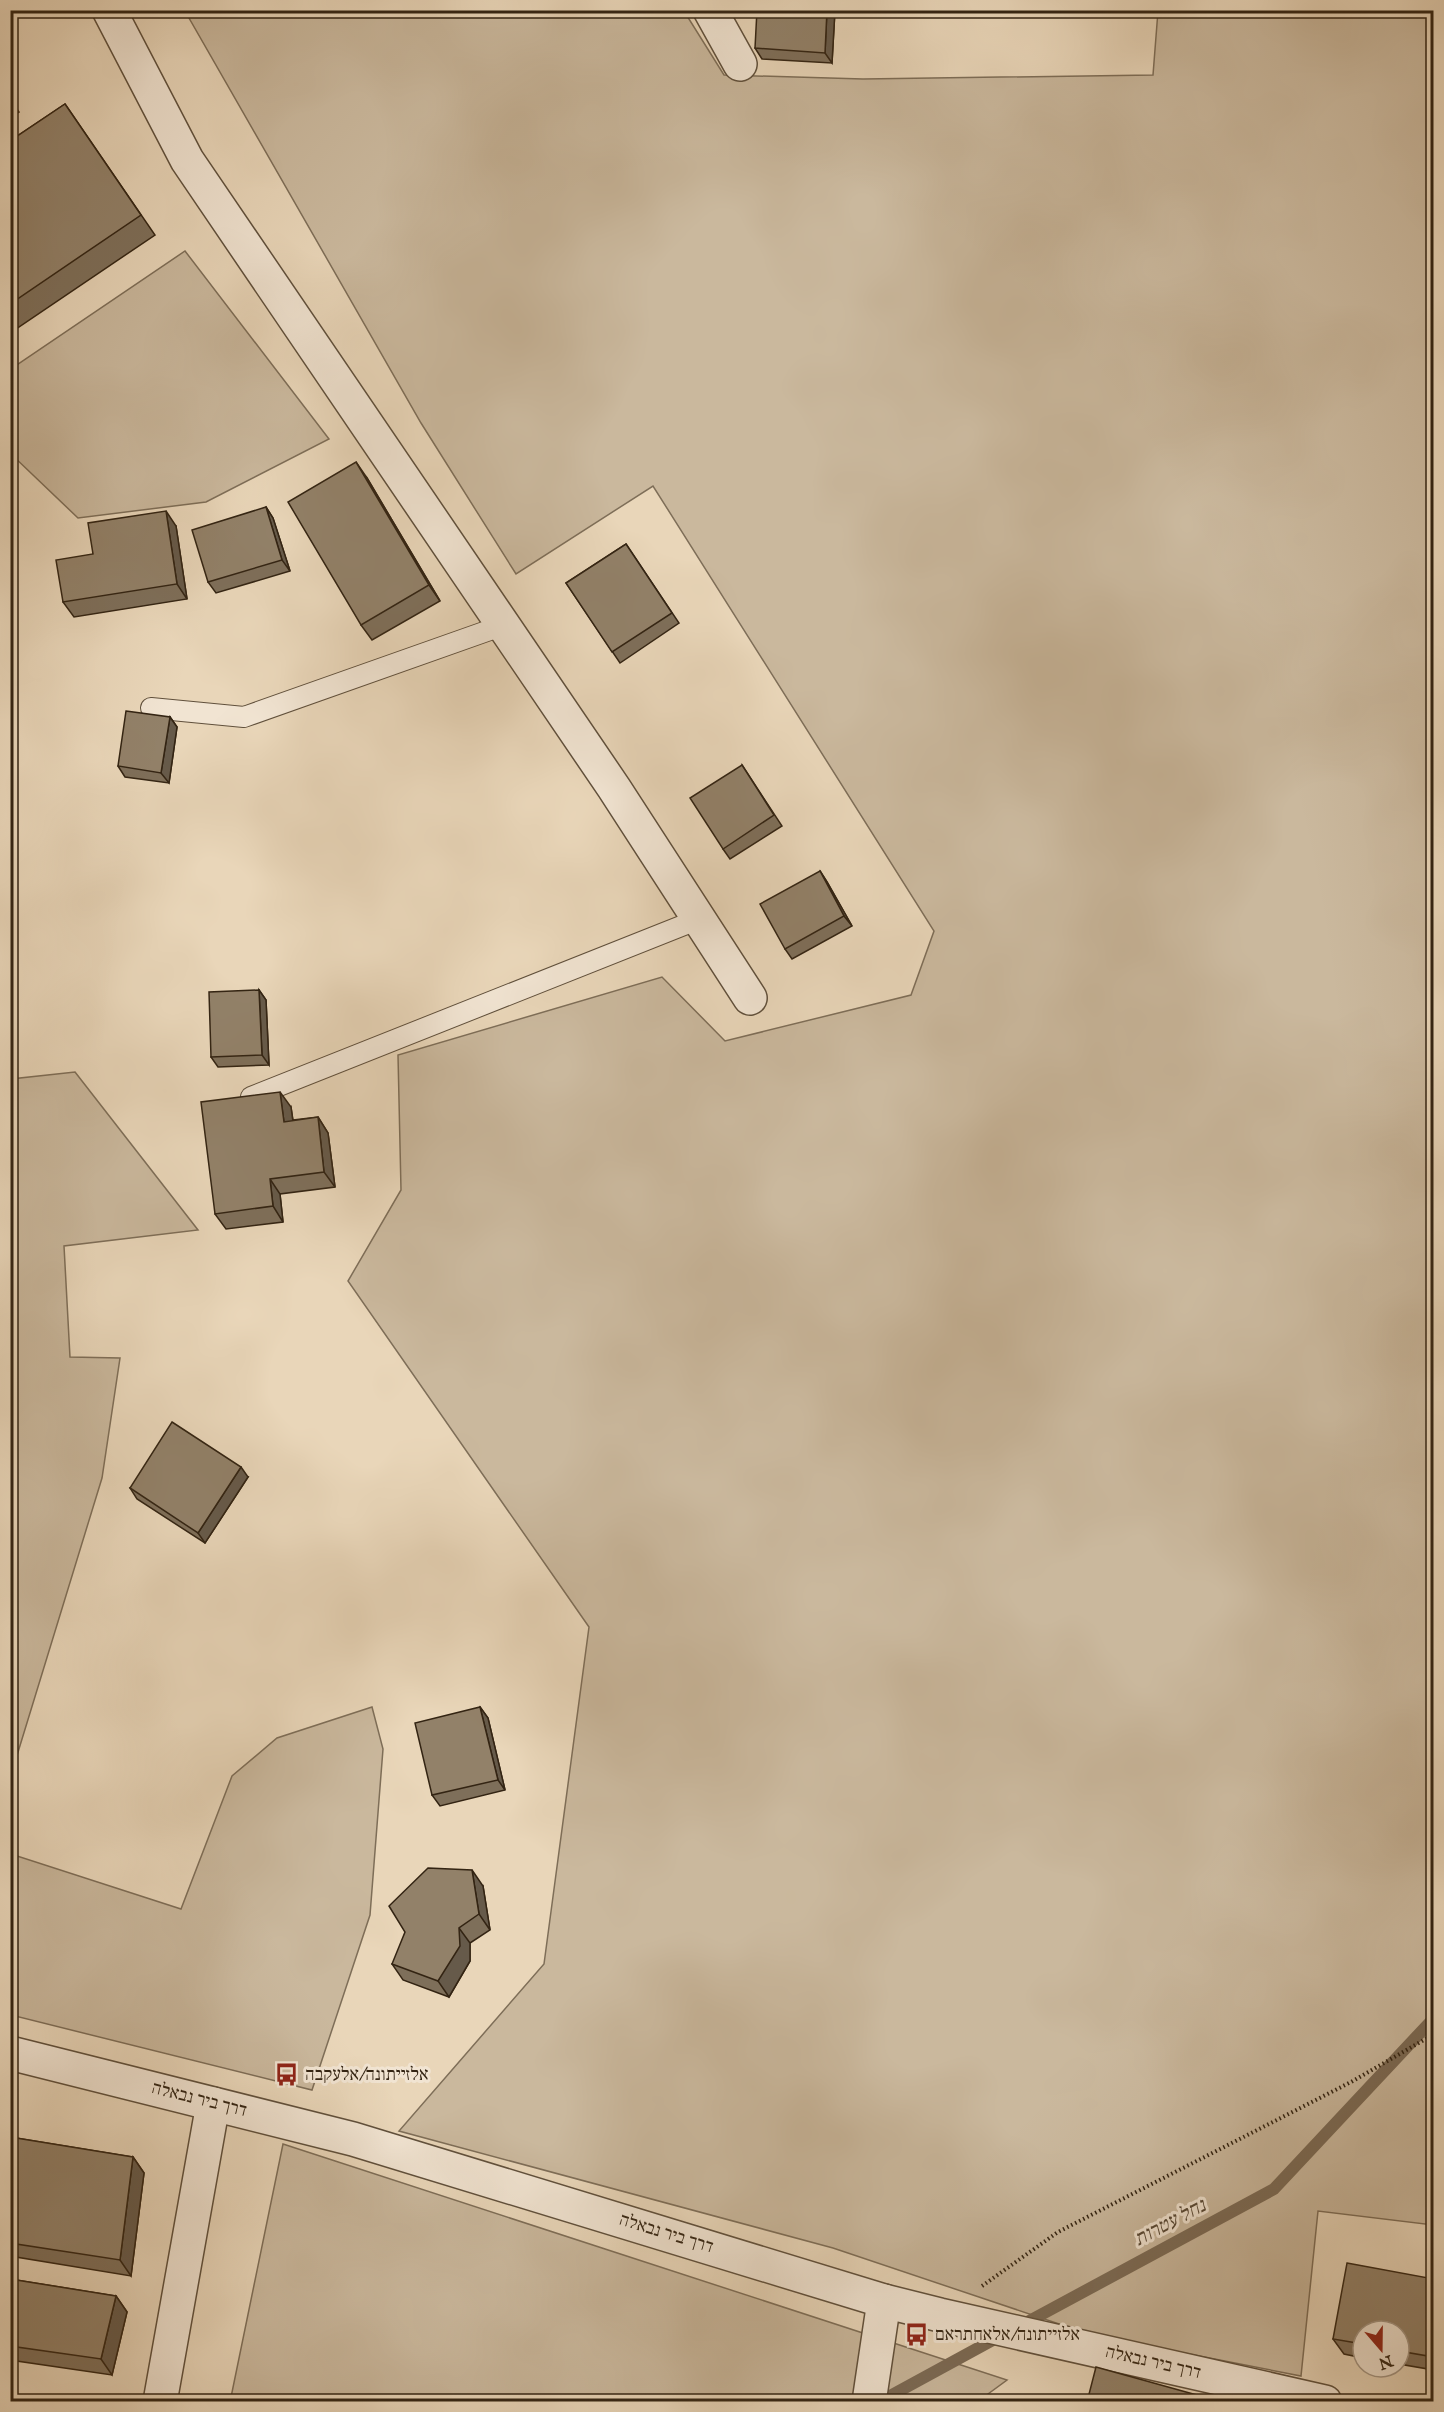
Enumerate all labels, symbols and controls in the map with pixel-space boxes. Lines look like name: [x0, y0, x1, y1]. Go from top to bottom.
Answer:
bus stop icon: אלזייתונה/אלעקבה: [274, 2062, 300, 2088]
place label: אלזייתונה/אלעקבה: [305, 2064, 428, 2087]
street label: דרך ביר נבאלה: [149, 2077, 249, 2123]
water label: נחל עטרות: [1130, 2193, 1211, 2252]
street label: דרך ביר נבאלה: [616, 2209, 716, 2259]
north arrow: [1351, 2319, 1411, 2379]
bus stop icon: אלזייתונה/אלאחתראם: [904, 2322, 930, 2348]
place label: אלזייתונה/אלאחתראם: [935, 2324, 1080, 2347]
street label: דרך ביר נבאלה: [1103, 2341, 1203, 2385]
text: N: [1375, 2349, 1396, 2373]

